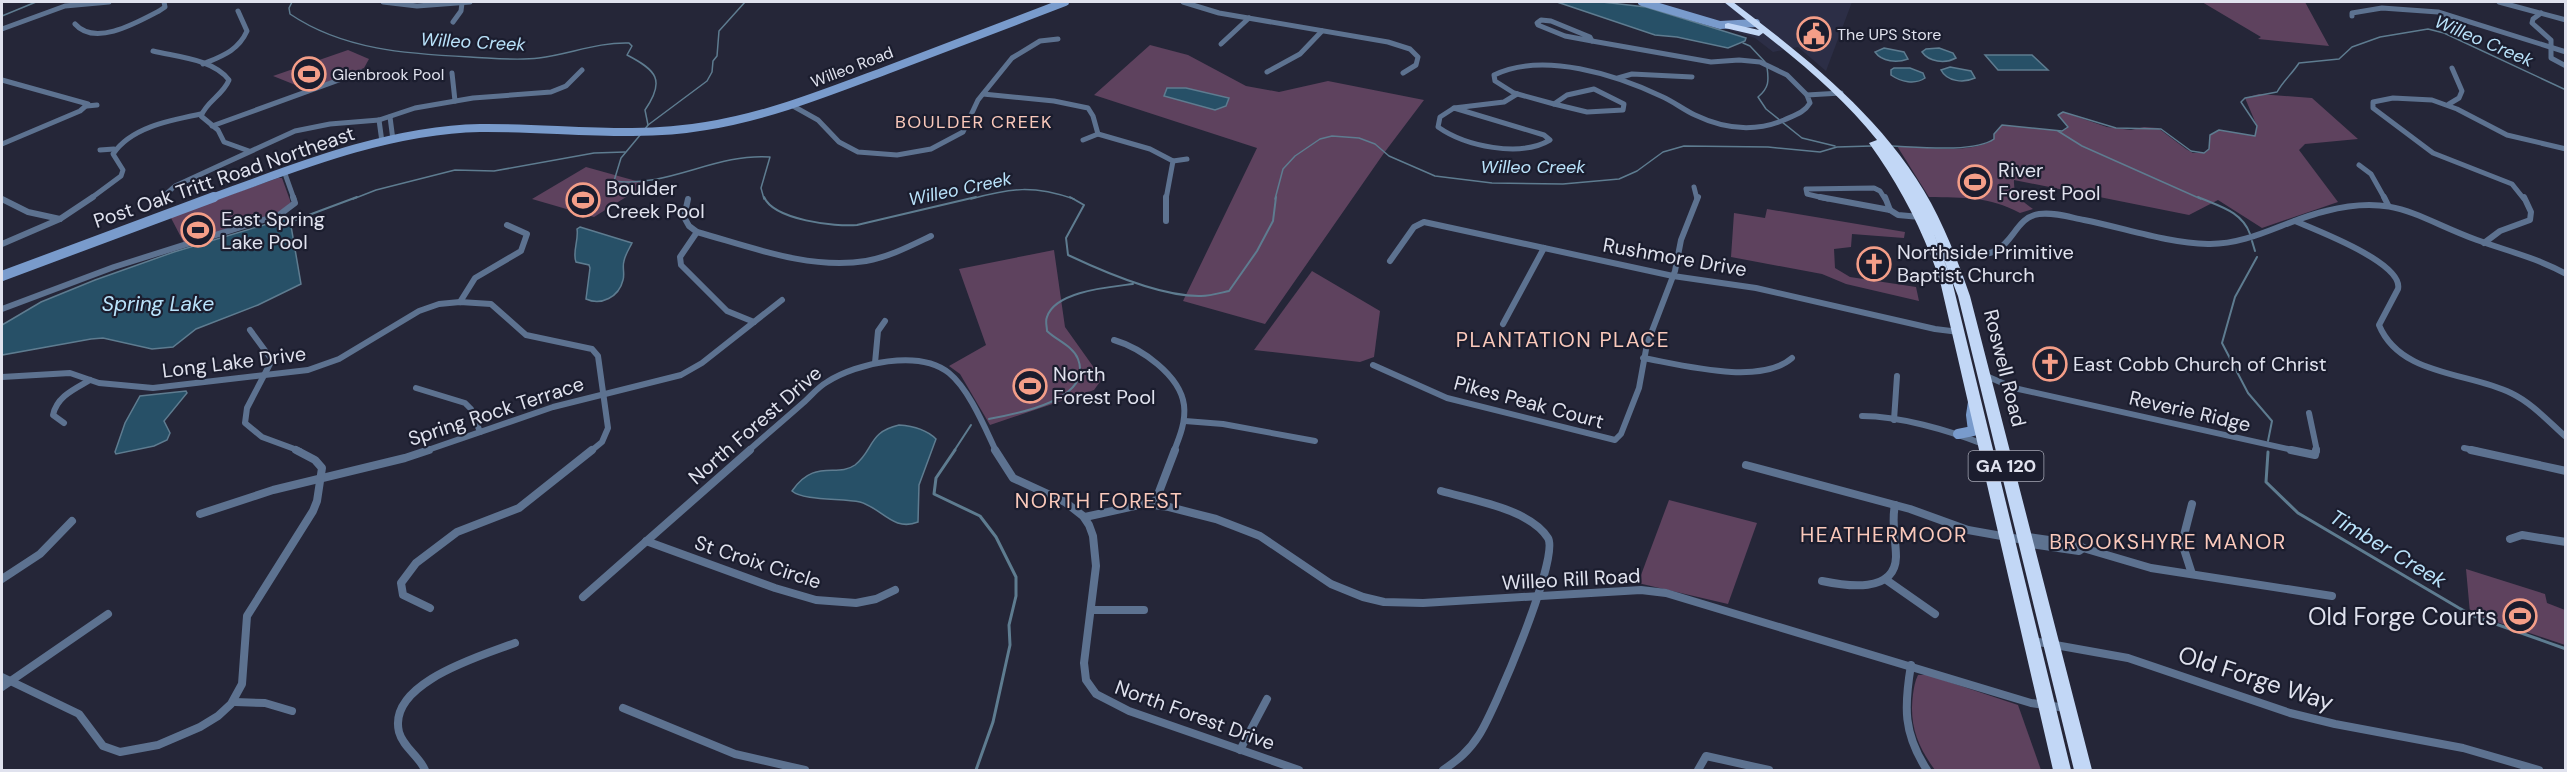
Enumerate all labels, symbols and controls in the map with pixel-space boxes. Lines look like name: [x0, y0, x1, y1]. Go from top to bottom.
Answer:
water label: Willeo Creek: [2431, 9, 2538, 73]
public building icon: The UPS Store: [1796, 16, 1832, 52]
place label: The UPS Store: [1837, 24, 1941, 45]
water label: Willeo Creek: [420, 27, 527, 57]
street label: Willeo Road: [808, 42, 896, 92]
sports icon: Glenbrook Pool: [291, 56, 327, 92]
place label: Glenbrook Pool: [332, 64, 444, 85]
district label: BOULDER CREEK: [895, 110, 1053, 134]
street label: Post Oak Tritt Road Northeast: [90, 120, 358, 234]
water label: Willeo Creek: [1481, 155, 1586, 179]
place label: River Forest Pool: [1998, 157, 2100, 206]
sports icon: River Forest Pool: [1957, 164, 1993, 200]
water label: Willeo Creek: [906, 166, 1015, 212]
place label: Boulder Creek Pool: [606, 175, 705, 224]
sports icon: Boulder Creek Pool: [565, 182, 601, 218]
place label: East Spring Lake Pool: [221, 206, 325, 255]
sports icon: East Spring Lake Pool: [180, 212, 216, 248]
street label: Rushmore Drive: [1601, 232, 1749, 282]
place label: Northside Primitive Baptist Church: [1897, 239, 2074, 288]
church icon: Northside Primitive Baptist Church: [1856, 246, 1892, 282]
water label: Spring Lake: [102, 290, 214, 318]
street label: Roswell Road: [1978, 307, 2032, 429]
district label: PLANTATION PLACE: [1456, 326, 1670, 354]
street label: Long Lake Drive: [161, 340, 307, 384]
church icon: East Cobb Church of Christ: [2032, 346, 2068, 382]
place label: East Cobb Church of Christ: [2073, 351, 2327, 377]
street label: North Forest Drive: [683, 360, 827, 490]
place label: North Forest Pool: [1053, 361, 1155, 410]
sports icon: North Forest Pool: [1012, 368, 1048, 404]
street label: Spring Rock Terrace: [405, 370, 587, 452]
street label: Pikes Peak Court: [1451, 370, 1607, 435]
street label: Reverie Ridge: [2127, 384, 2253, 438]
road number: GA 120: [1968, 451, 2044, 481]
district label: NORTH FOREST: [1015, 487, 1183, 515]
water label: Timber Creek: [2325, 503, 2452, 595]
district label: HEATHERMOOR: [1800, 521, 1968, 549]
district label: BROOKSHYRE MANOR: [2049, 528, 2287, 556]
street label: St Croix Circle: [691, 529, 825, 595]
street label: Willeo Rill Road: [1501, 562, 1641, 596]
sports icon: Old Forge Courts: [2502, 598, 2538, 634]
place label: Old Forge Courts: [2308, 601, 2497, 632]
street label: Old Forge Way: [2174, 638, 2338, 718]
street label: North Forest Drive: [1111, 674, 1279, 756]

